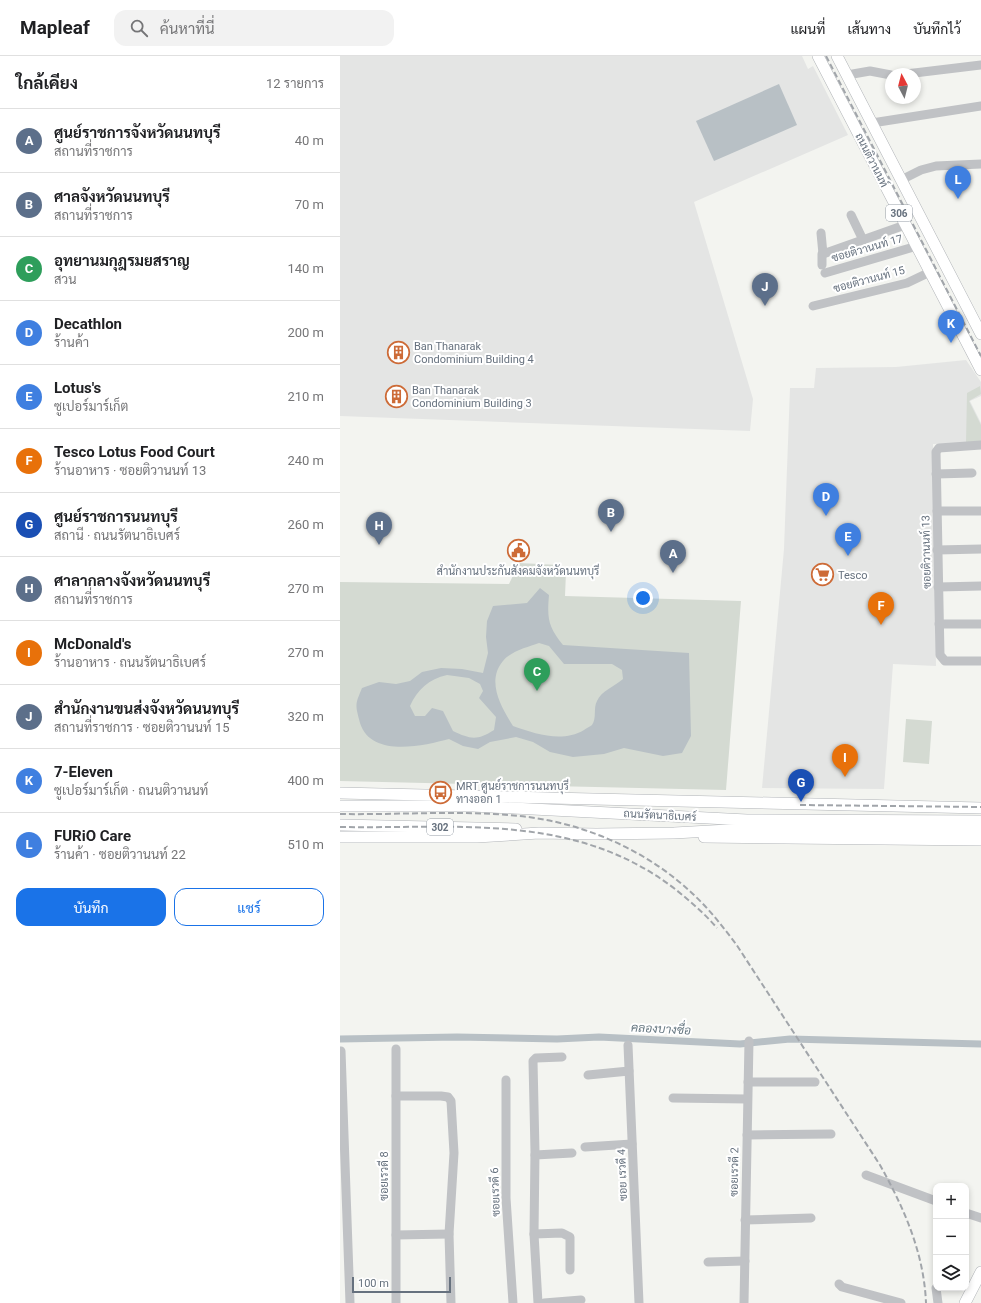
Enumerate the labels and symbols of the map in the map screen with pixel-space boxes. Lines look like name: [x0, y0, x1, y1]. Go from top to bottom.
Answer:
north arrow: [885, 68, 921, 104]
street label: ถนนติวานนท์: [852, 130, 893, 190]
pin: L: [945, 166, 971, 199]
road number: 306: [886, 205, 912, 221]
street label: ซอยติวานนท์ 17: [829, 230, 904, 265]
street label: ซอยติวานนท์ 15: [831, 262, 906, 295]
pin: J: [752, 273, 778, 306]
pin: K: [938, 310, 964, 343]
building icon: Ban Thanarak Condominium Building 4: [385, 339, 411, 365]
place label: Ban Thanarak Condominium Building 4: [414, 340, 534, 366]
building icon: Ban Thanarak Condominium Building 3: [383, 383, 409, 409]
place label: Ban Thanarak Condominium Building 3: [412, 384, 532, 410]
pin: D: [813, 483, 839, 516]
pin: B: [598, 499, 624, 532]
pin: H: [366, 512, 392, 545]
street label: ซอยติวานนท์ 13: [917, 515, 934, 589]
pin: E: [835, 523, 861, 556]
public building icon: สำนักงานประกันสังคมจังหวัดนนทบุรี: [505, 538, 531, 564]
pin: A: [660, 540, 686, 573]
supermarket icon: Tesco: [809, 562, 835, 588]
place label: สำนักงานประกันสังคมจังหวัดนนทบุรี: [437, 563, 599, 580]
place label: Tesco: [838, 569, 868, 582]
your location: [633, 588, 653, 608]
pin: F: [868, 592, 894, 625]
pin: C: [524, 658, 550, 691]
pin: I: [832, 744, 858, 777]
pin: G: [788, 769, 814, 802]
place label: MRT ศูนย์ราชการนนทบุรี ทางออก 1: [456, 778, 569, 806]
bus stop icon: MRT ศูนย์ราชการนนทบุรี ทางออก 1: [427, 779, 453, 805]
street label: ถนนรัตนาธิเบศร์: [623, 805, 697, 824]
road number: 302: [427, 819, 453, 835]
water label: คลองบางซื่อ: [631, 1016, 692, 1038]
street label: ซอยเรวดี 2: [726, 1147, 741, 1197]
street label: ซอย เรวดี 4: [613, 1149, 630, 1201]
street label: ซอยเรวดี 8: [376, 1151, 391, 1201]
street label: ซอยเรวดี 6: [486, 1167, 503, 1217]
scale bar: [352, 1275, 451, 1294]

